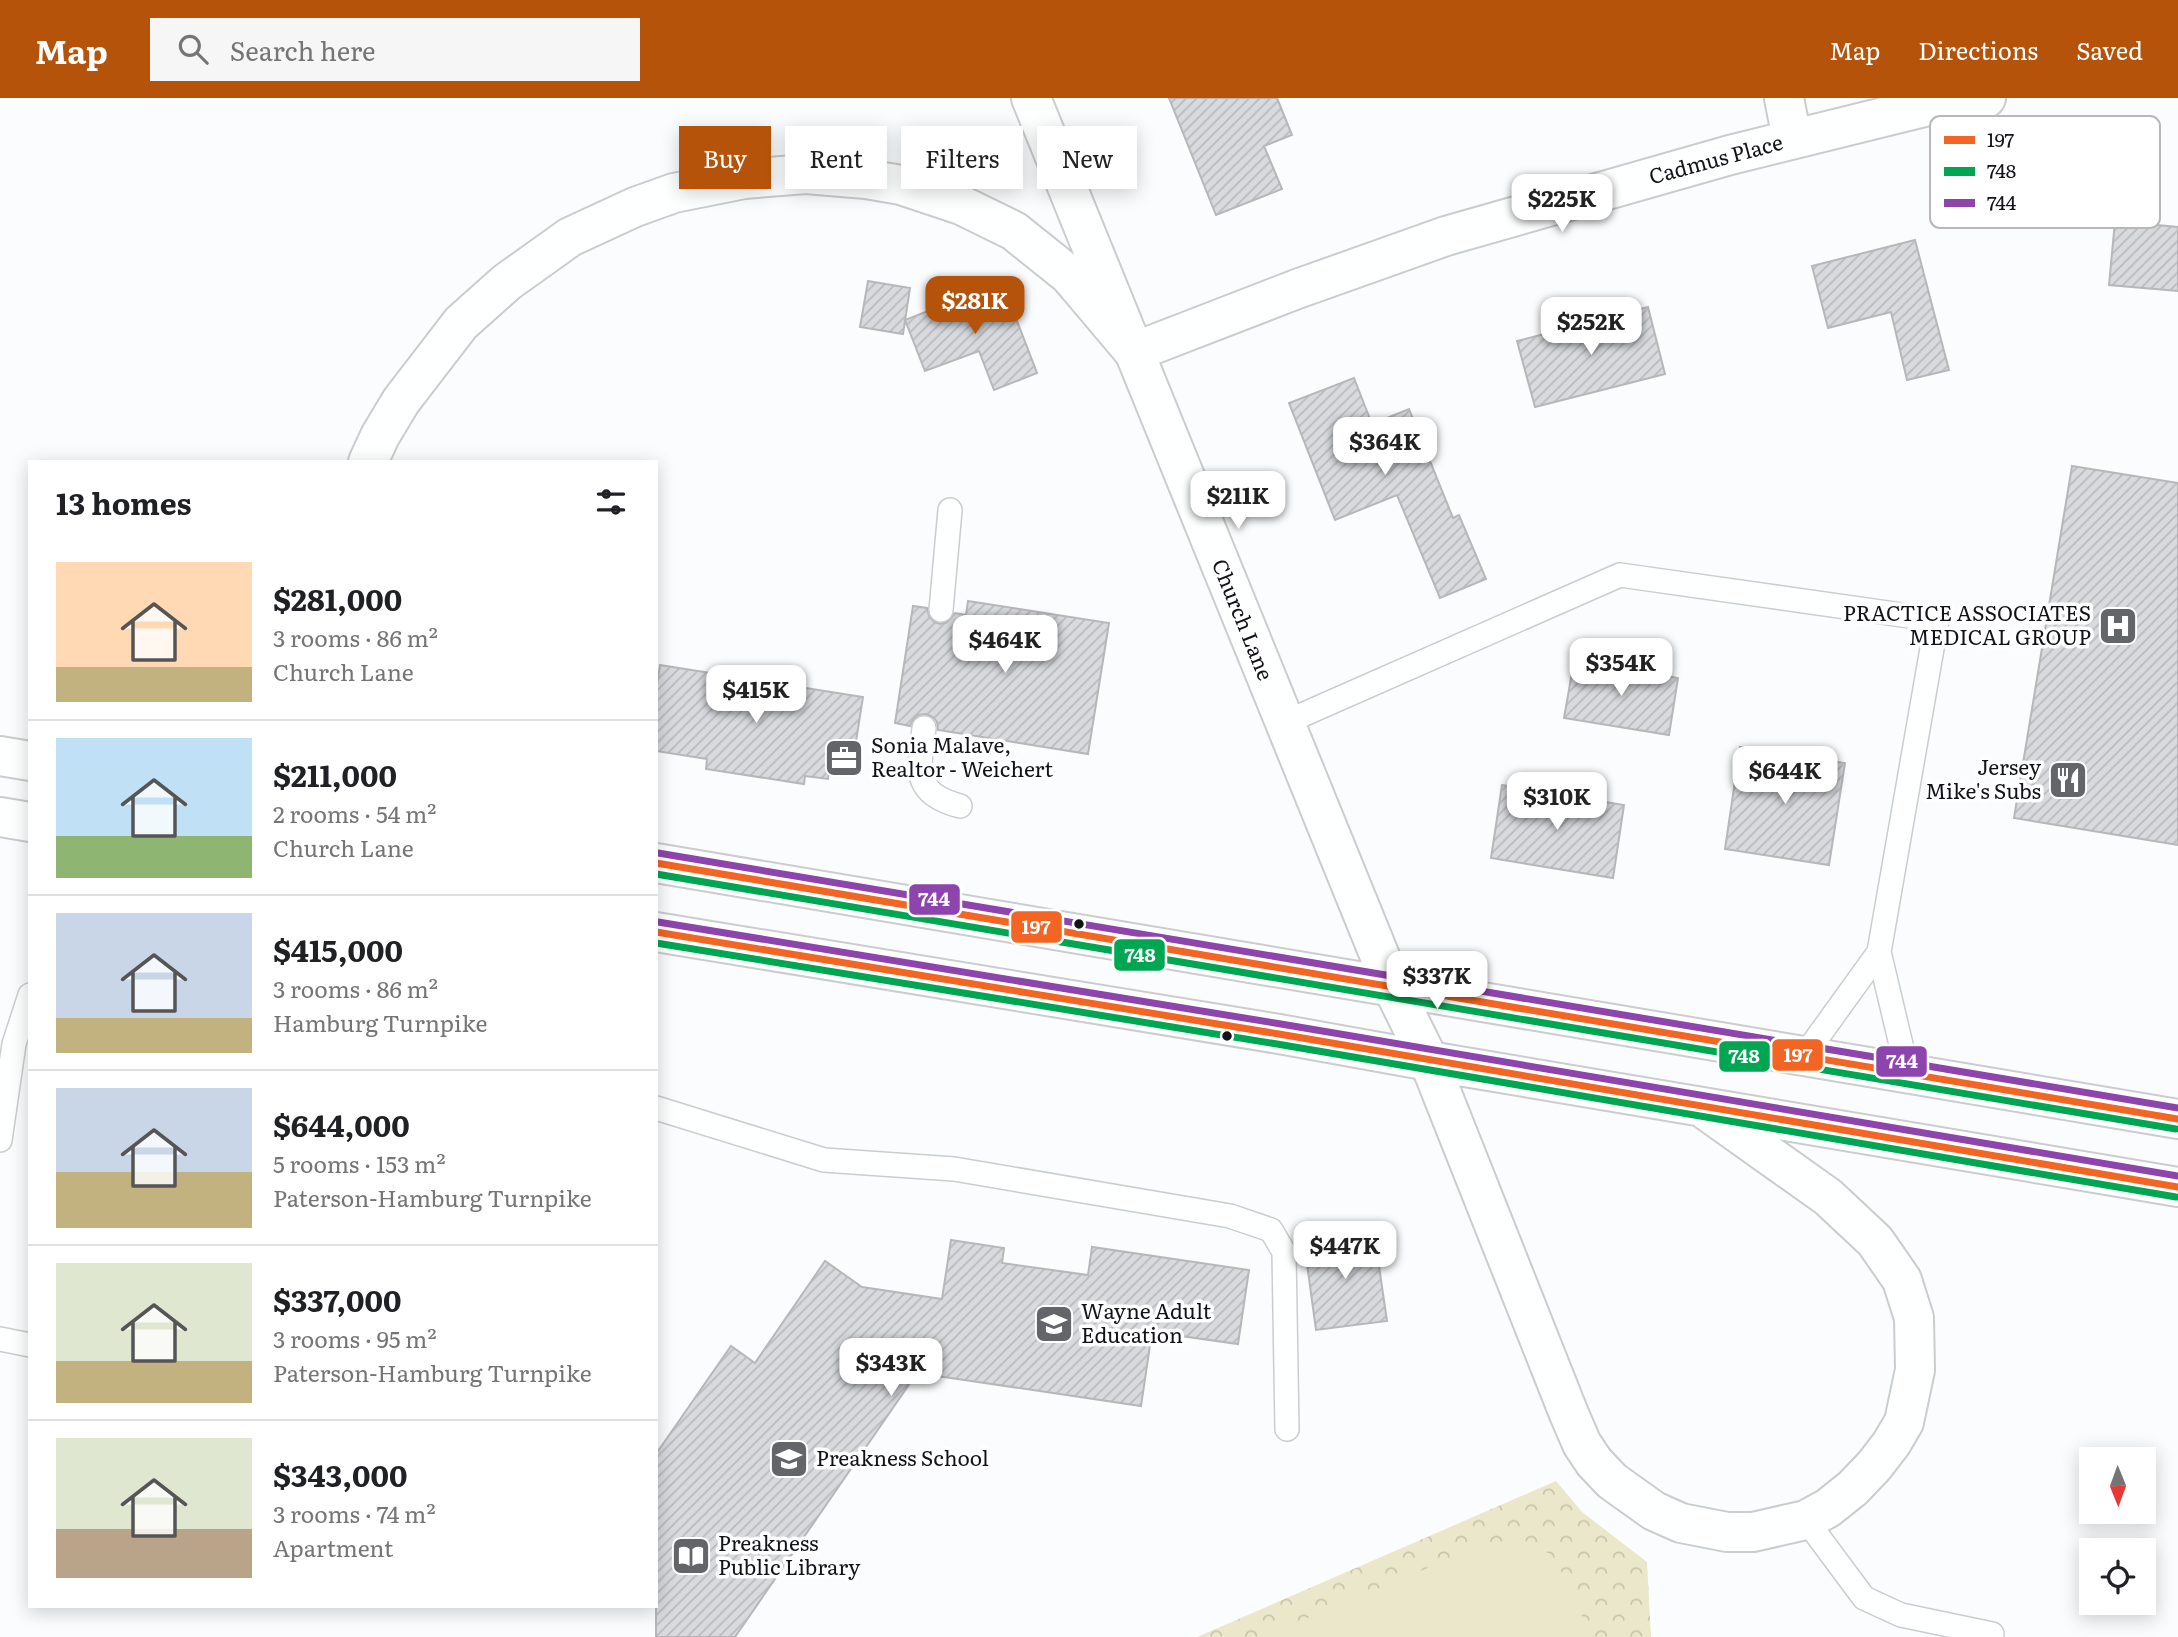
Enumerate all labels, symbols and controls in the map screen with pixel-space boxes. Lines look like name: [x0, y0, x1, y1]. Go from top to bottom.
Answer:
search box: [150, 18, 640, 81]
text: Map: [35, 25, 108, 74]
icon: search: [174, 30, 212, 68]
text: Search here: [230, 30, 376, 69]
text: Map: [1829, 32, 1880, 67]
text: Directions: [1918, 32, 2038, 67]
text: Saved: [2076, 32, 2143, 67]
legend: [1930, 116, 2160, 228]
street label: Cadmus Place: [1645, 125, 1786, 190]
text: 197: [1987, 125, 2014, 153]
chip: Buy: [679, 126, 771, 189]
chip: Rent: [785, 126, 887, 189]
chip: Filters: [901, 126, 1023, 189]
chip: New: [1037, 126, 1137, 189]
text: 748: [1987, 156, 2016, 184]
pin: $225K: [1513, 174, 1611, 234]
text: $225K: [1528, 180, 1596, 214]
text: 744: [1987, 188, 2017, 216]
pin: $281K: [926, 276, 1024, 336]
text: $281K: [941, 282, 1009, 316]
pin: $252K: [1542, 298, 1640, 357]
text: $252K: [1557, 303, 1625, 337]
pin: $364K: [1336, 418, 1434, 477]
text: $364K: [1349, 423, 1421, 457]
pin: $211K: [1189, 472, 1287, 531]
text: $211K: [1206, 477, 1270, 511]
text: 13 homes: [56, 480, 192, 524]
icon: filters: [592, 483, 630, 521]
street label: Church Lane: [1206, 554, 1283, 685]
text: $281,000: [273, 576, 402, 620]
icon: home: [112, 590, 196, 674]
place label: PRACTICE ASSOCIATES MEDICAL GROUP: [1843, 596, 2091, 651]
hospital icon: PRACTICE ASSOCIATES MEDICAL GROUP: [2097, 605, 2139, 647]
pin: $464K: [956, 616, 1054, 675]
text: 3 rooms · 86 m²: [273, 620, 438, 654]
text: $464K: [969, 621, 1041, 655]
pin: $354K: [1572, 638, 1670, 698]
text: $354K: [1586, 644, 1656, 678]
text: Church Lane: [273, 654, 414, 688]
pin: $415K: [707, 666, 805, 725]
text: $415K: [722, 671, 790, 705]
place label: Sonia Malave, Realtor - Weichert: [871, 728, 1054, 783]
office icon: Sonia Malave, Realtor - Weichert: [823, 737, 865, 779]
pin: $644K: [1736, 746, 1834, 806]
place label: Jersey Mike's Subs: [1925, 750, 2042, 805]
text: $211,000: [273, 752, 397, 796]
text: $644K: [1749, 752, 1821, 786]
restaurant icon: Jersey Mike's Subs: [2047, 759, 2089, 801]
icon: home: [112, 766, 196, 850]
pin: $310K: [1508, 772, 1606, 832]
text: $310K: [1523, 778, 1591, 812]
text: 2 rooms · 54 m²: [273, 796, 436, 830]
text: Church Lane: [273, 830, 414, 864]
line badge: 744: [908, 883, 961, 916]
text: 744: [918, 884, 950, 912]
line badge: 197: [1010, 910, 1063, 944]
text: 197: [1022, 912, 1051, 940]
unlabelled marker: [1072, 917, 1086, 931]
text: $415,000: [273, 927, 403, 971]
line badge: 748: [1113, 938, 1166, 972]
text: 748: [1124, 940, 1156, 968]
icon: home: [112, 941, 196, 1025]
pin: $337K: [1388, 951, 1486, 1011]
text: $337K: [1403, 957, 1471, 991]
text: 3 rooms · 86 m²: [273, 971, 438, 1005]
text: Hamburg Turnpike: [273, 1005, 487, 1039]
unlabelled marker: [1220, 1029, 1234, 1043]
line badge: 197: [1771, 1038, 1824, 1072]
line badge: 748: [1718, 1040, 1771, 1073]
text: 197: [1784, 1040, 1813, 1068]
text: 748: [1728, 1041, 1760, 1069]
line badge: 744: [1875, 1045, 1928, 1078]
text: 744: [1886, 1046, 1918, 1074]
text: $644,000: [273, 1102, 410, 1146]
icon: home: [112, 1116, 196, 1200]
text: 5 rooms · 153 m²: [273, 1146, 446, 1180]
text: Paterson-Hamburg Turnpike: [273, 1180, 592, 1214]
pin: $447K: [1296, 1222, 1394, 1281]
text: $447K: [1309, 1227, 1381, 1261]
text: $337,000: [273, 1277, 402, 1321]
icon: home: [112, 1291, 196, 1375]
place label: Wayne Adult Education: [1081, 1294, 1212, 1349]
school or university icon: Wayne Adult Education: [1033, 1303, 1075, 1345]
text: 3 rooms · 95 m²: [273, 1321, 437, 1355]
pin: $343K: [842, 1338, 940, 1398]
text: $343K: [855, 1344, 927, 1378]
text: Paterson-Hamburg Turnpike: [273, 1355, 592, 1389]
school or university icon: Preakness School: [768, 1438, 810, 1480]
place label: Preakness School: [816, 1441, 989, 1472]
north arrow: [2079, 1447, 2156, 1524]
map controls: [2079, 1447, 2156, 1615]
text: $343,000: [273, 1452, 408, 1496]
icon: home: [112, 1466, 196, 1550]
text: 3 rooms · 74 m²: [273, 1496, 436, 1530]
place label: Preakness Public Library: [718, 1526, 861, 1581]
text: Apartment: [273, 1530, 393, 1564]
library icon: Preakness Public Library: [670, 1535, 712, 1577]
button: locate: [2079, 1538, 2156, 1615]

